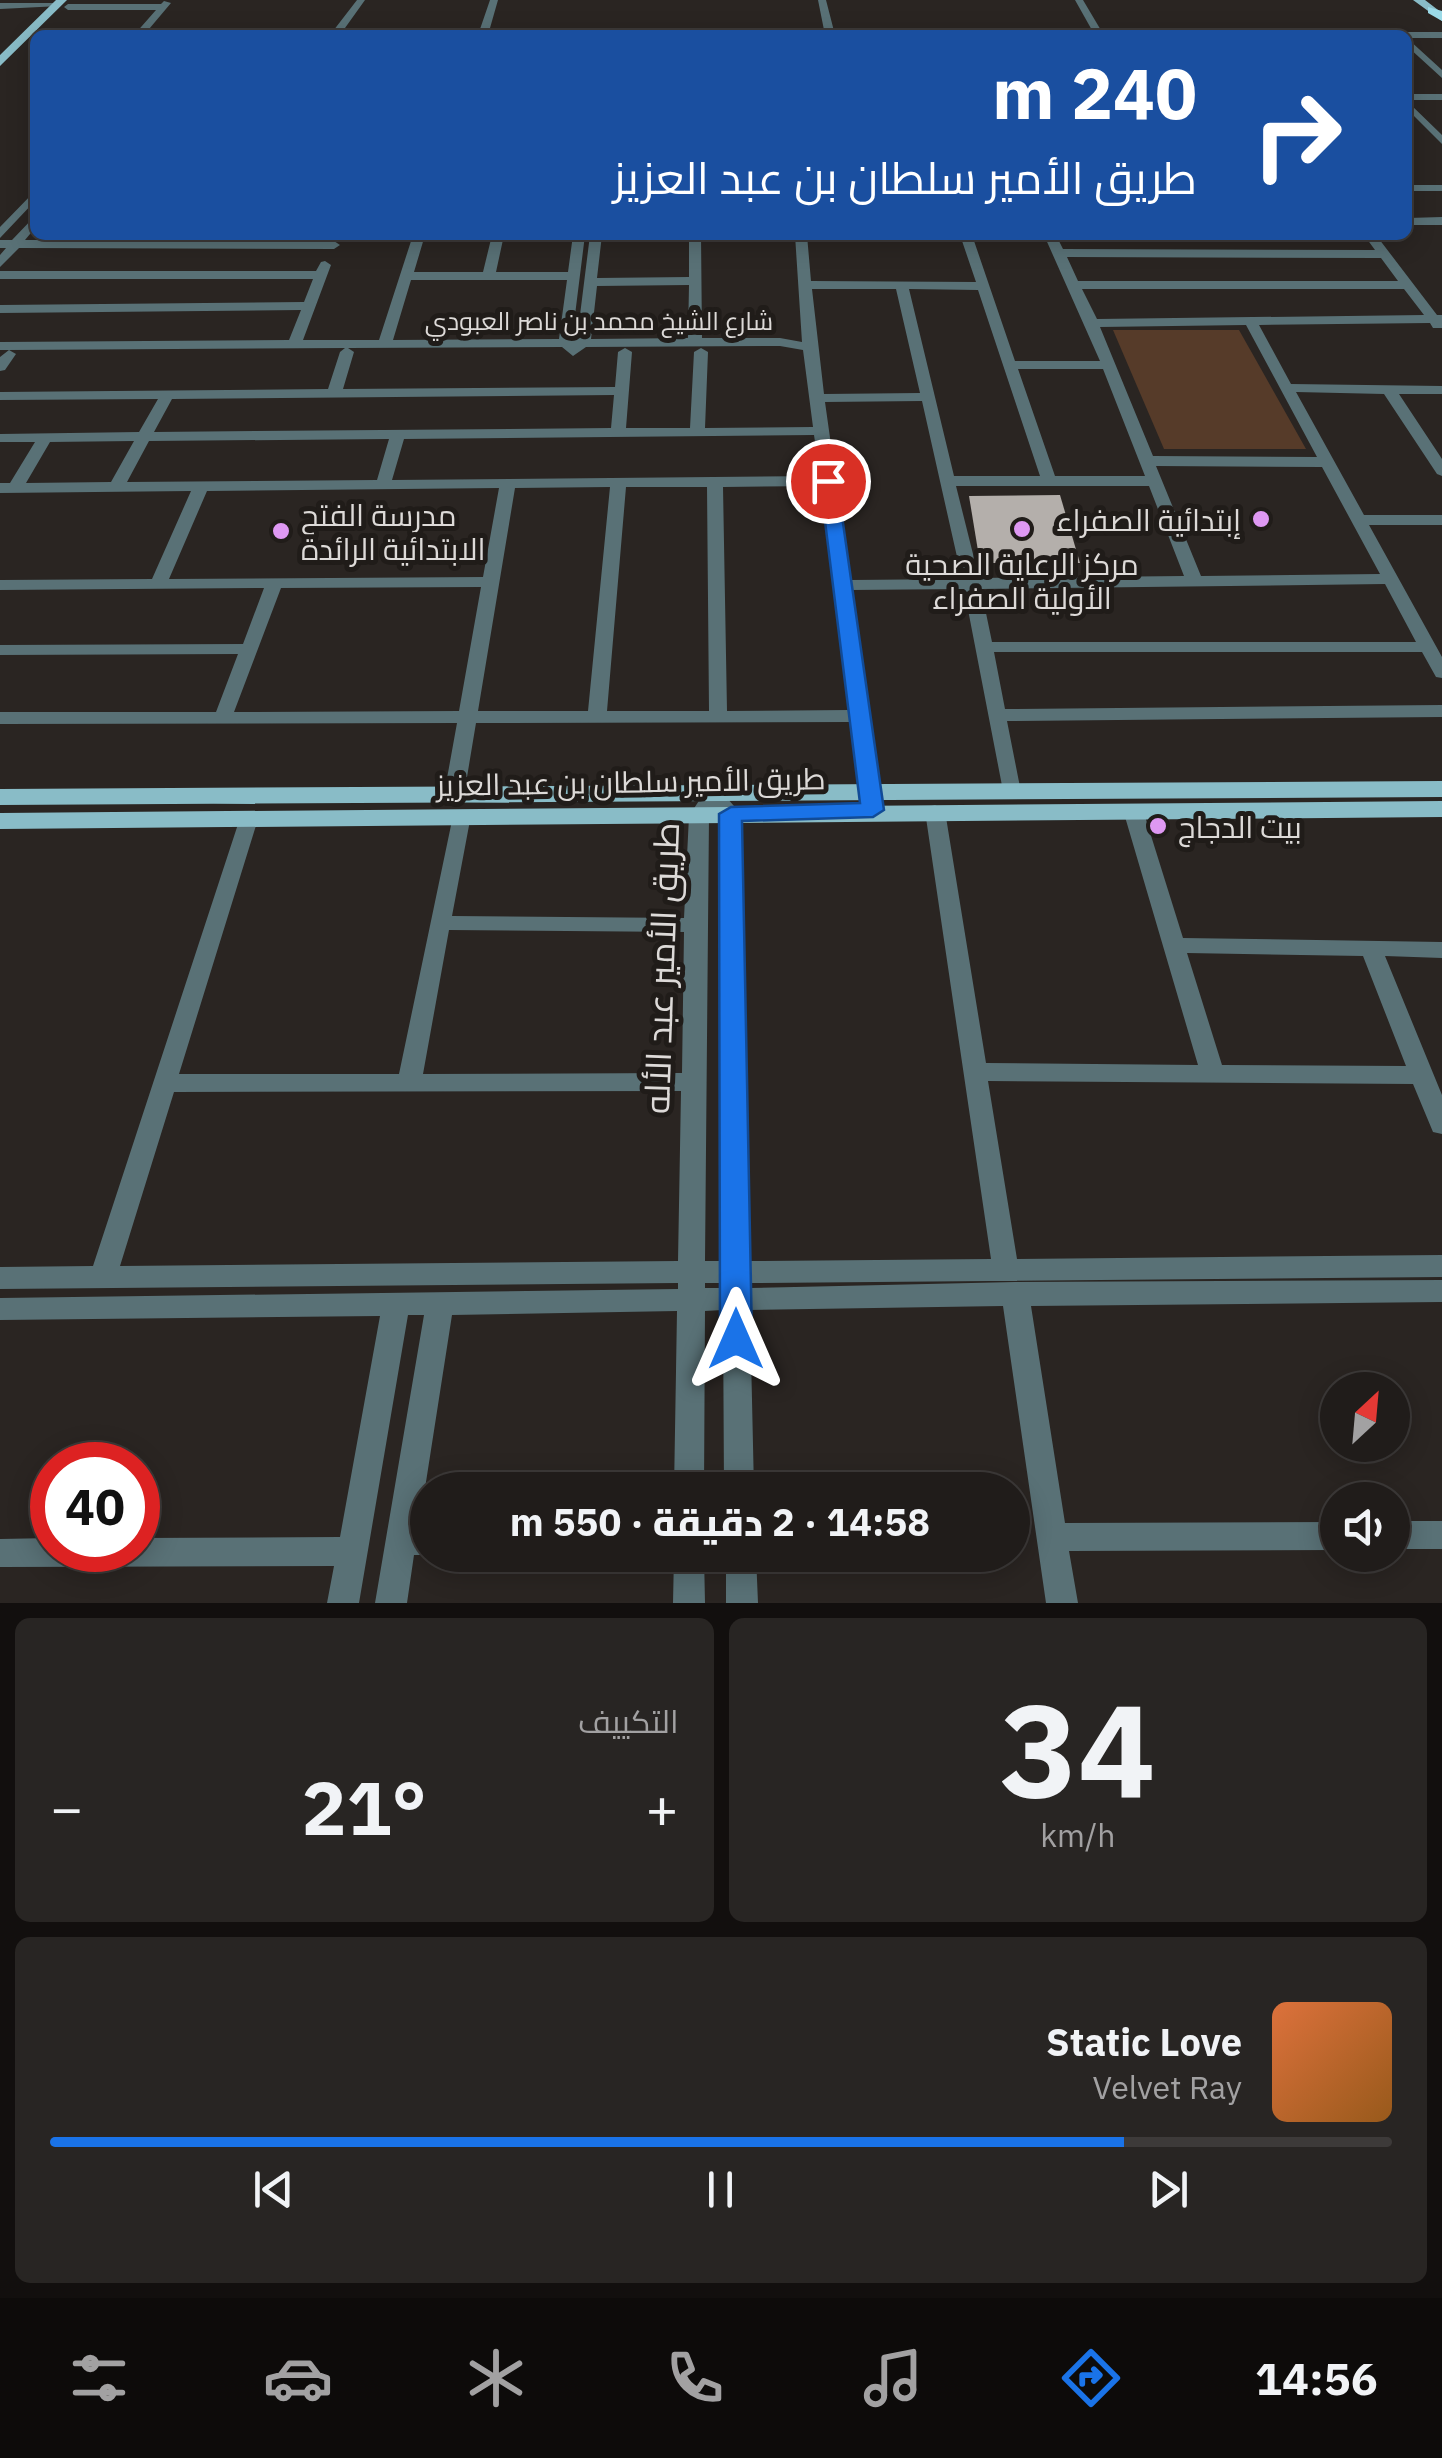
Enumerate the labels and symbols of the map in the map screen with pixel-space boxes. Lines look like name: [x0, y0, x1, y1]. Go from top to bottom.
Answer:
street label: شارع الشيخ محمد بن ناصر العبودي: [425, 304, 773, 341]
pin: [786, 439, 871, 524]
place label: مدرسة الفتح الابتدائية الرائدة: [301, 495, 486, 568]
place label: إبتدائية الصفراء: [1056, 500, 1241, 539]
marker: إبتدائية الصفراء: [1250, 508, 1272, 530]
marker: مركز الرعاية الصحية الأولية الصفراء: [1011, 518, 1033, 540]
marker: مدرسة الفتح الابتدائية الرائدة: [270, 520, 292, 542]
place label: مركز الرعاية الصحية الأولية الصفراء: [905, 544, 1139, 617]
street label: طريق الأمير سلطان بن عبد العزيز: [434, 758, 826, 804]
place label: بيت الدجاج: [1178, 807, 1302, 848]
marker: بيت الدجاج: [1147, 815, 1169, 837]
street label: طريق الأمير عبد الأله: [633, 822, 689, 1114]
position arrow: [684, 1287, 788, 1391]
north arrow: [1320, 1372, 1410, 1462]
speed limit sign: 40: [30, 1442, 160, 1572]

